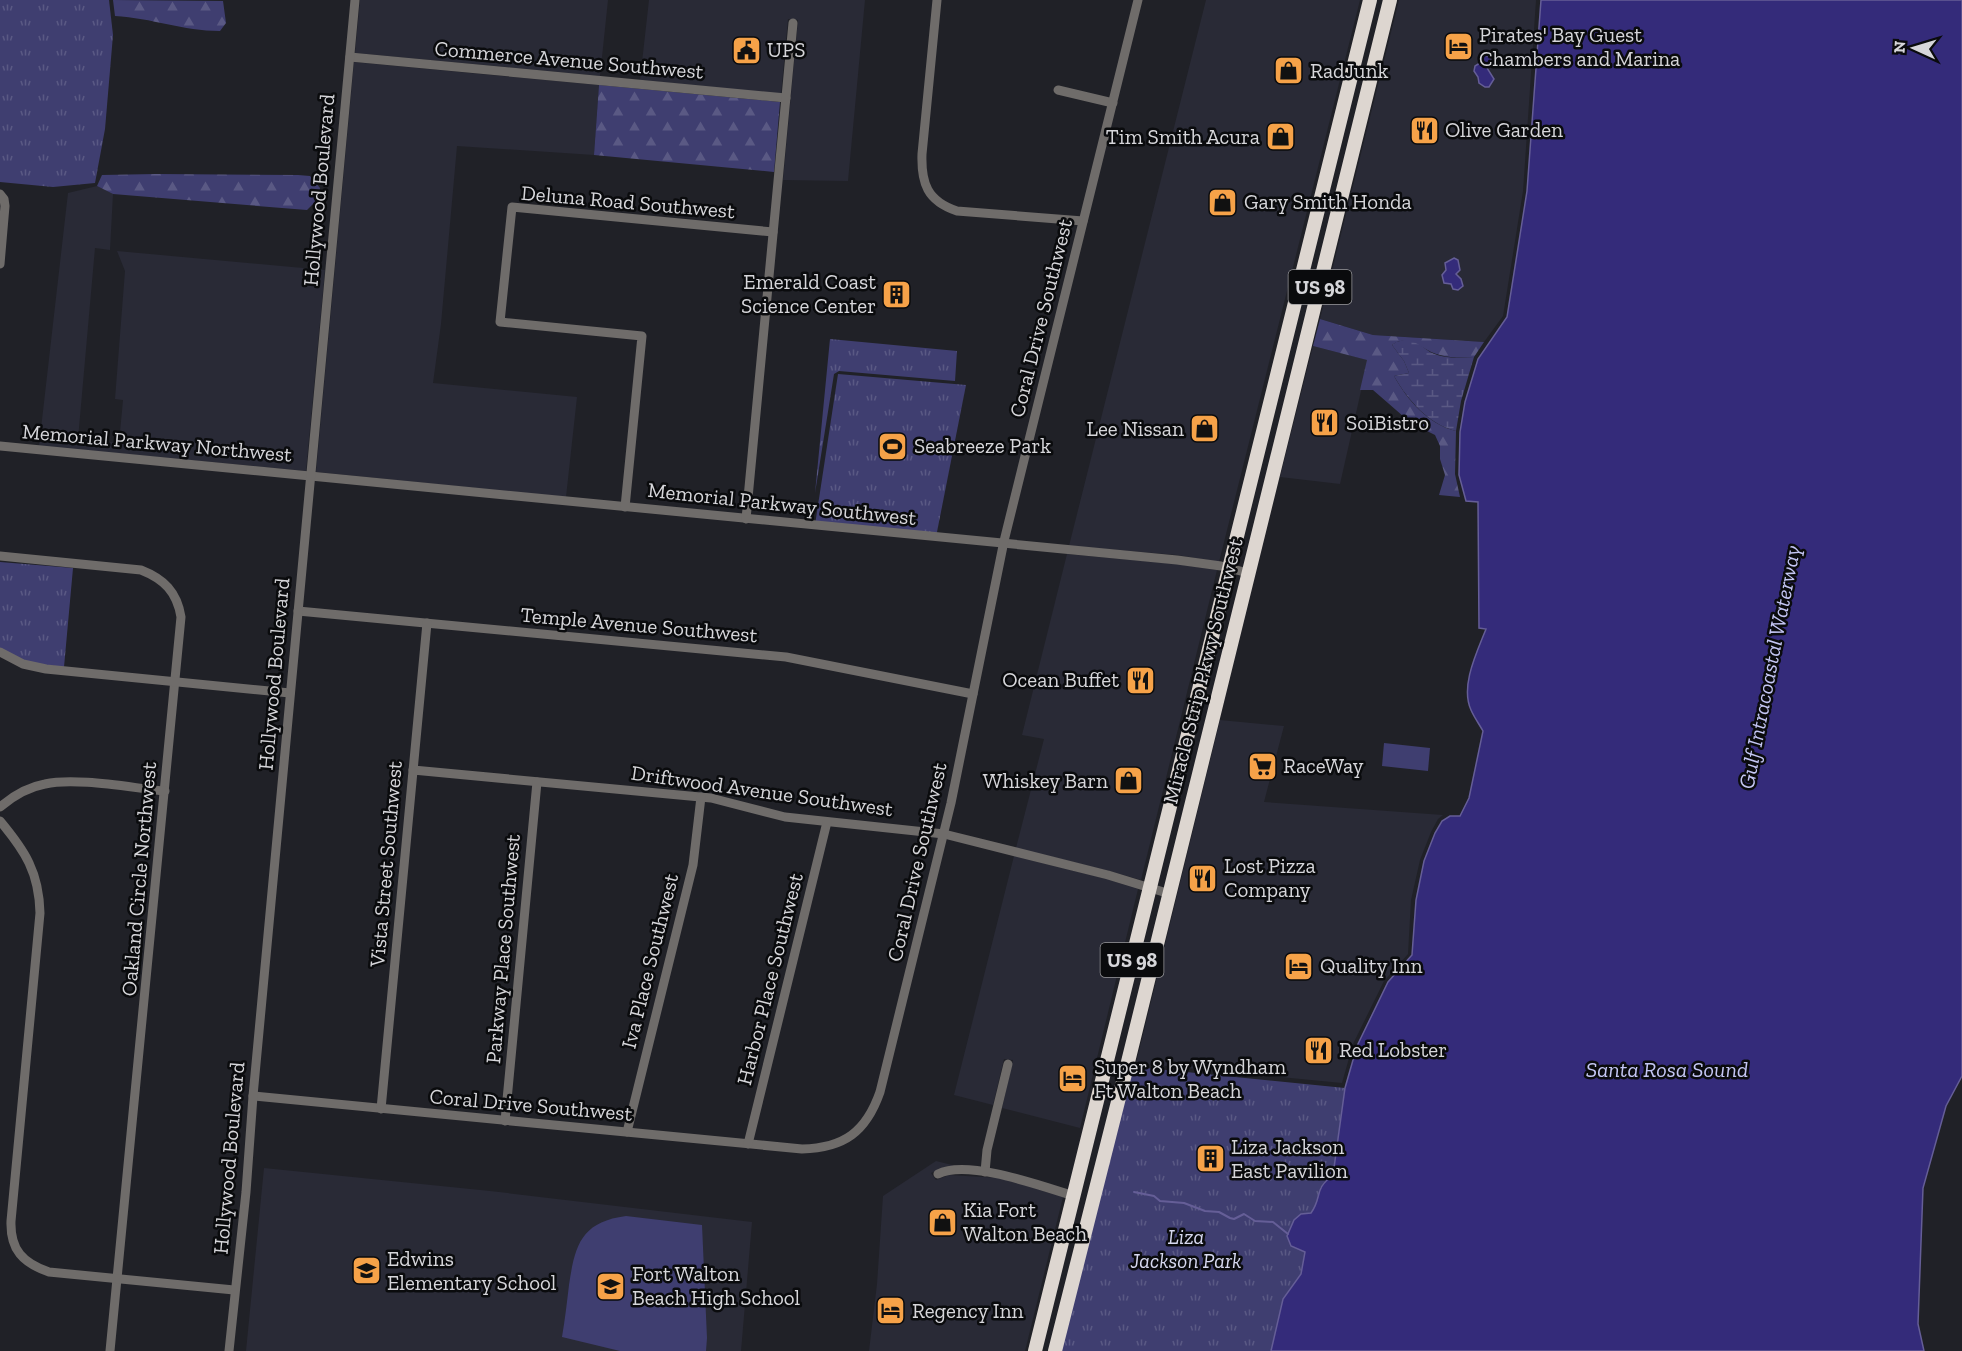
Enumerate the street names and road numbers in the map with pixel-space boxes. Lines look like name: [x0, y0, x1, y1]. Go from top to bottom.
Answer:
street label: Commerce Avenue Southwest: [434, 35, 705, 84]
street label: Hollywood Boulevard: [298, 92, 339, 287]
street label: Deluna Road Southwest: [520, 180, 736, 223]
street label: Coral Drive Southwest: [1004, 216, 1077, 420]
road number: US 98: [1288, 270, 1352, 304]
street label: Memorial Parkway Northwest: [21, 418, 293, 467]
street label: Memorial Parkway Southwest: [646, 477, 918, 530]
street label: Miracle Strip Pkwy Southwest: [1157, 535, 1248, 806]
street label: Hollywood Boulevard: [253, 576, 294, 771]
street label: Temple Avenue Southwest: [520, 602, 759, 647]
street label: Vista Street Southwest: [364, 760, 407, 969]
street label: Driftwood Avenue Southwest: [630, 760, 895, 821]
street label: Coral Drive Southwest: [881, 760, 952, 964]
street label: Oakland Circle Northwest: [116, 761, 161, 997]
street label: Parkway Place Southwest: [480, 833, 525, 1065]
street label: Harbor Place Southwest: [731, 870, 808, 1087]
street label: Iva Place Southwest: [616, 871, 683, 1051]
road number: US 98: [1100, 943, 1164, 977]
street label: Hollywood Boulevard: [208, 1060, 249, 1255]
street label: Coral Drive Southwest: [429, 1083, 634, 1126]

